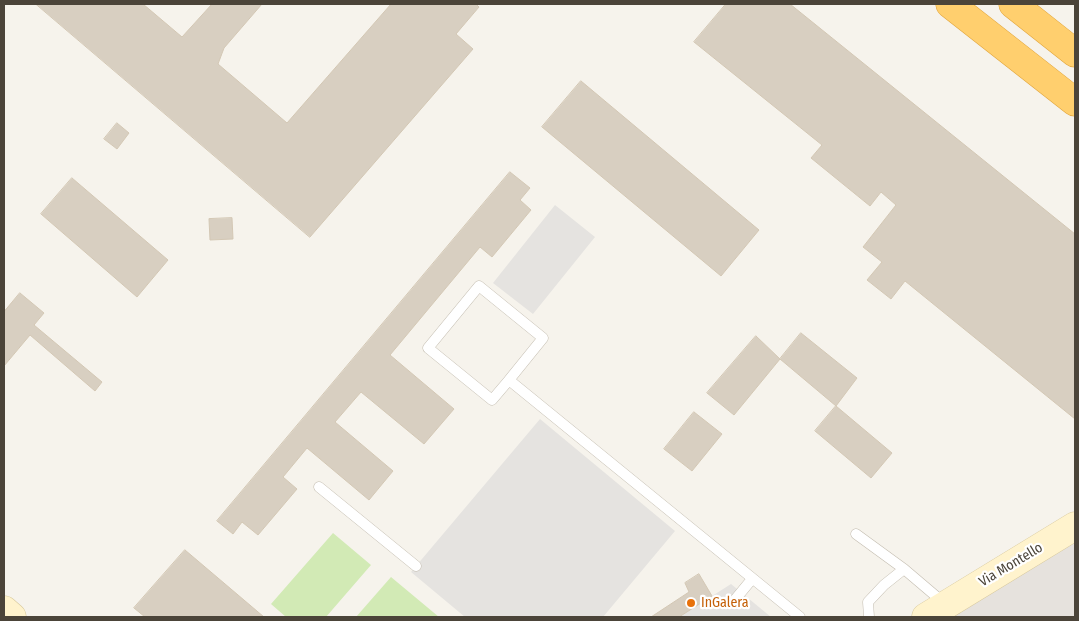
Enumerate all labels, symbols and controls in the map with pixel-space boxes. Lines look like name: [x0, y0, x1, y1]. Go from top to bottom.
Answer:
street label: Via Montello: [976, 539, 1046, 591]
place label: InGalera: [701, 595, 749, 611]
marker: InGalera: [685, 597, 697, 609]

